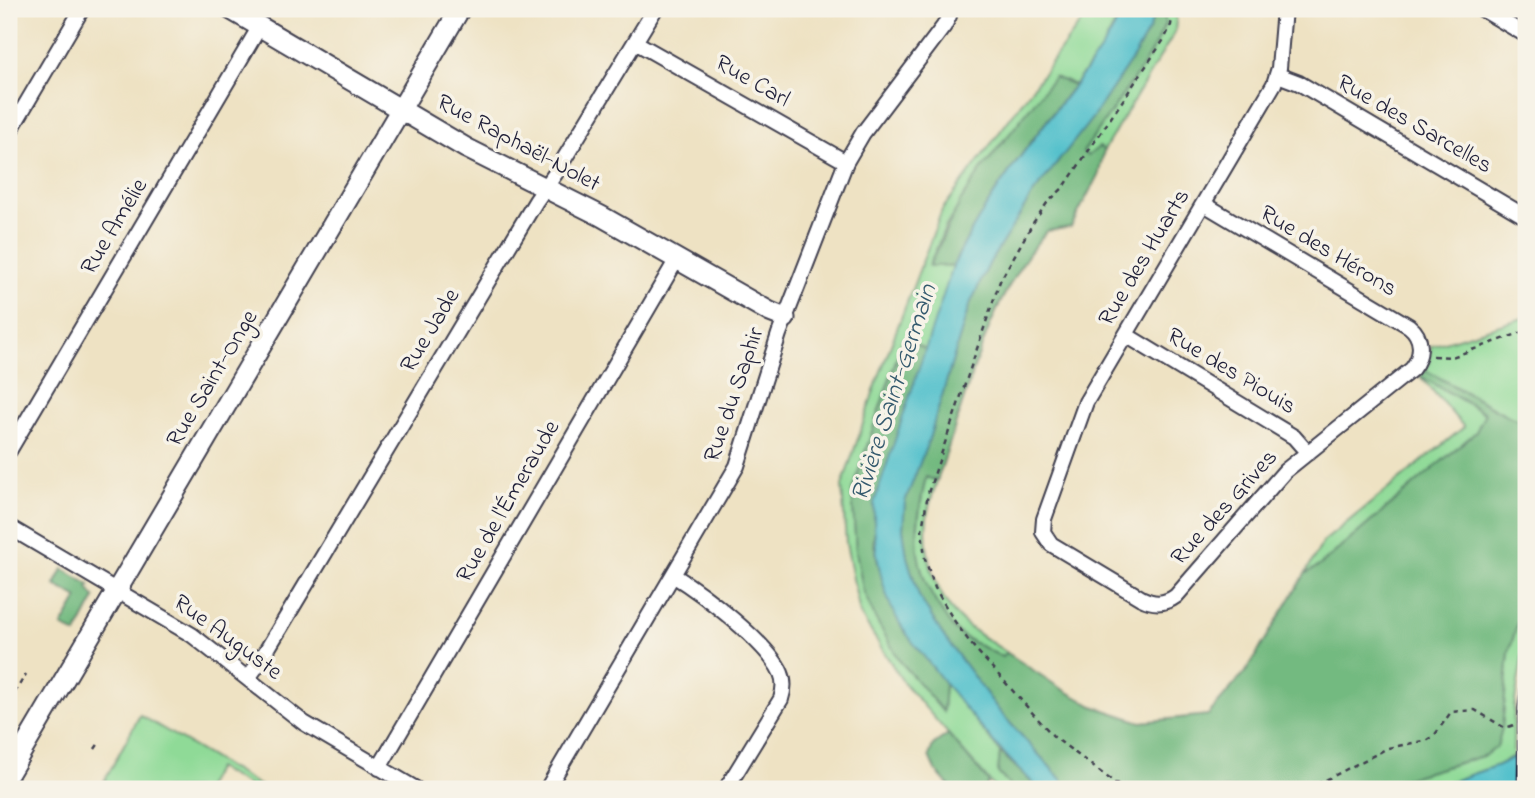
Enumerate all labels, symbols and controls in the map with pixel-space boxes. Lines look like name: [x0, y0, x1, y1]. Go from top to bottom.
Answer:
street label: Rue Carl: [708, 47, 796, 117]
street label: Rue des Sarcelles: [1330, 66, 1498, 184]
street label: Rue Raphaël-Nolet: [430, 86, 606, 202]
street label: Rue Amélie: [72, 172, 158, 282]
street label: Rue des Huarts: [1090, 183, 1200, 333]
street label: Rue des Hérons: [1253, 197, 1403, 307]
water label: Rivière Saint-Germain: [842, 279, 948, 506]
street label: Rue Jade: [392, 282, 470, 380]
street label: Rue Saint-Onge: [158, 304, 268, 454]
street label: Rue des Piouis: [1160, 320, 1302, 424]
street label: Rue du Saphir: [696, 322, 775, 467]
street label: Rue de l'Émeraude: [448, 414, 570, 590]
street label: Rue des Grives: [1163, 442, 1287, 574]
street label: Rue Auguste: [165, 586, 289, 690]

